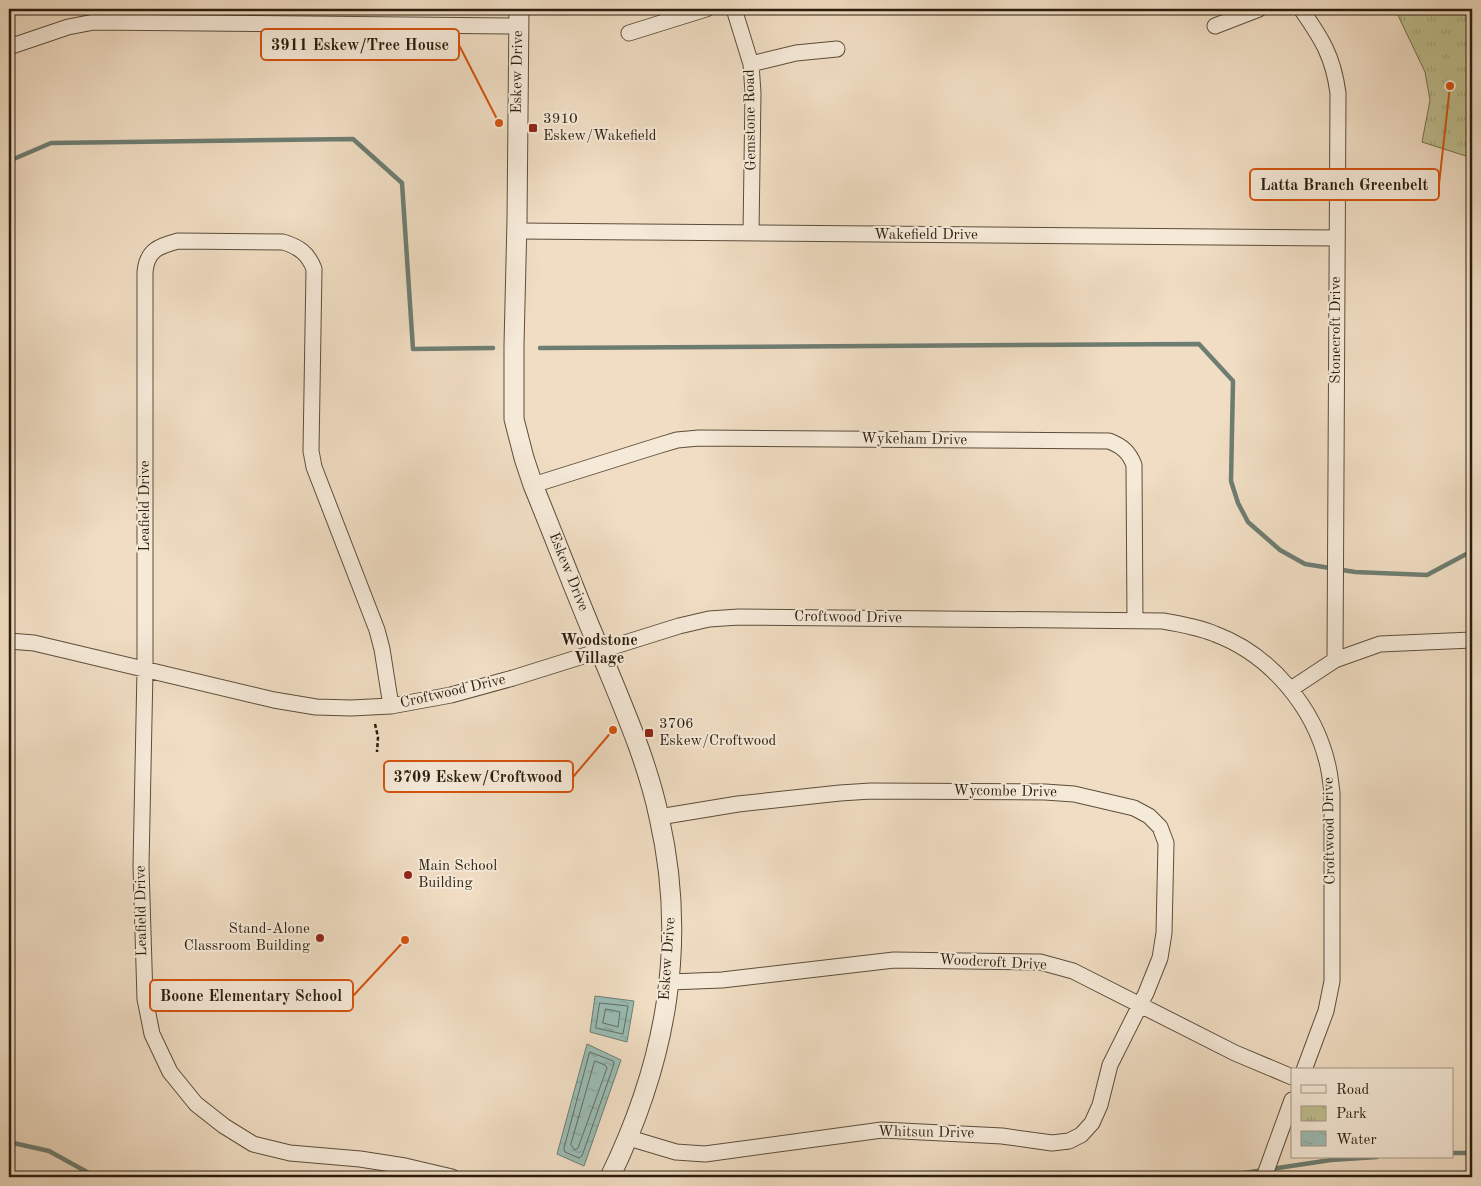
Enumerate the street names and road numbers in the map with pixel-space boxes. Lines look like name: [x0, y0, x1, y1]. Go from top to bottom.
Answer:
street label: Eskew Drive: [510, 30, 526, 114]
street label: Gemstone Road: [743, 69, 759, 171]
street label: Wakefield Drive: [874, 228, 978, 243]
street label: Stonecroft Drive: [1329, 276, 1344, 384]
street label: Wykeham Drive: [861, 432, 967, 448]
street label: Leafield Drive: [138, 460, 153, 552]
street label: Eskew Drive: [545, 531, 591, 614]
street label: Croftwood Drive: [794, 610, 902, 626]
street label: Croftwood Drive: [399, 673, 507, 711]
street label: Croftwood Drive: [1322, 777, 1338, 885]
street label: Wycombe Drive: [953, 784, 1057, 800]
street label: Leafield Drive: [134, 865, 150, 957]
street label: Eskew Drive: [658, 917, 678, 1001]
street label: Woodcroft Drive: [939, 953, 1047, 973]
street label: Whitsun Drive: [878, 1125, 974, 1141]

